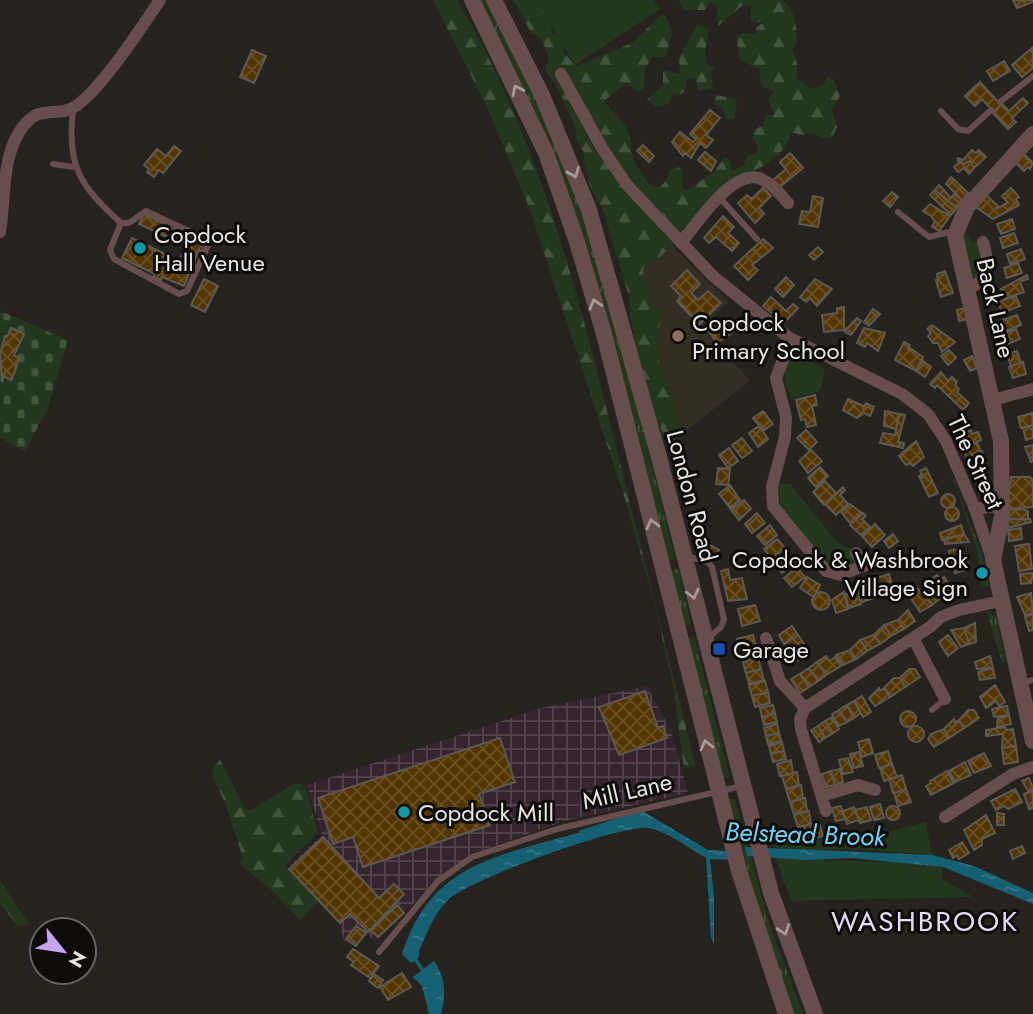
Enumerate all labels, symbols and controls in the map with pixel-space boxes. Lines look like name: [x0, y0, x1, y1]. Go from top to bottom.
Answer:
one-way arrow: [512, 85, 526, 97]
one-way arrow: [566, 166, 580, 178]
place label: Copdock Hall Venue: [154, 217, 265, 280]
marker: Copdock Hall Venue: [132, 240, 148, 256]
street label: Back Lane: [968, 255, 1024, 361]
one-way arrow: [588, 298, 603, 310]
place label: Copdock Primary School: [692, 305, 845, 368]
marker: Copdock Primary School: [670, 328, 686, 344]
street label: The Street: [939, 409, 1013, 515]
street label: London Road: [658, 426, 726, 566]
one-way arrow: [646, 518, 660, 530]
place label: Copdock & Washbrook Village Sign: [732, 542, 968, 605]
marker: Copdock & Washbrook Village Sign: [974, 565, 990, 581]
one-way arrow: [685, 588, 700, 600]
place label: Garage: [733, 632, 809, 667]
marker: Garage: [711, 641, 727, 657]
one-way arrow: [700, 739, 714, 751]
street label: Mill Lane: [579, 764, 675, 818]
place label: Copdock Mill: [418, 795, 554, 830]
marker: Copdock Mill: [396, 804, 412, 820]
water label: Belstead Brook: [725, 812, 887, 856]
district label: WASHBROOK: [831, 901, 1019, 942]
north arrow: [28, 916, 98, 986]
one-way arrow: [776, 923, 790, 935]
text: N: [62, 946, 93, 973]

